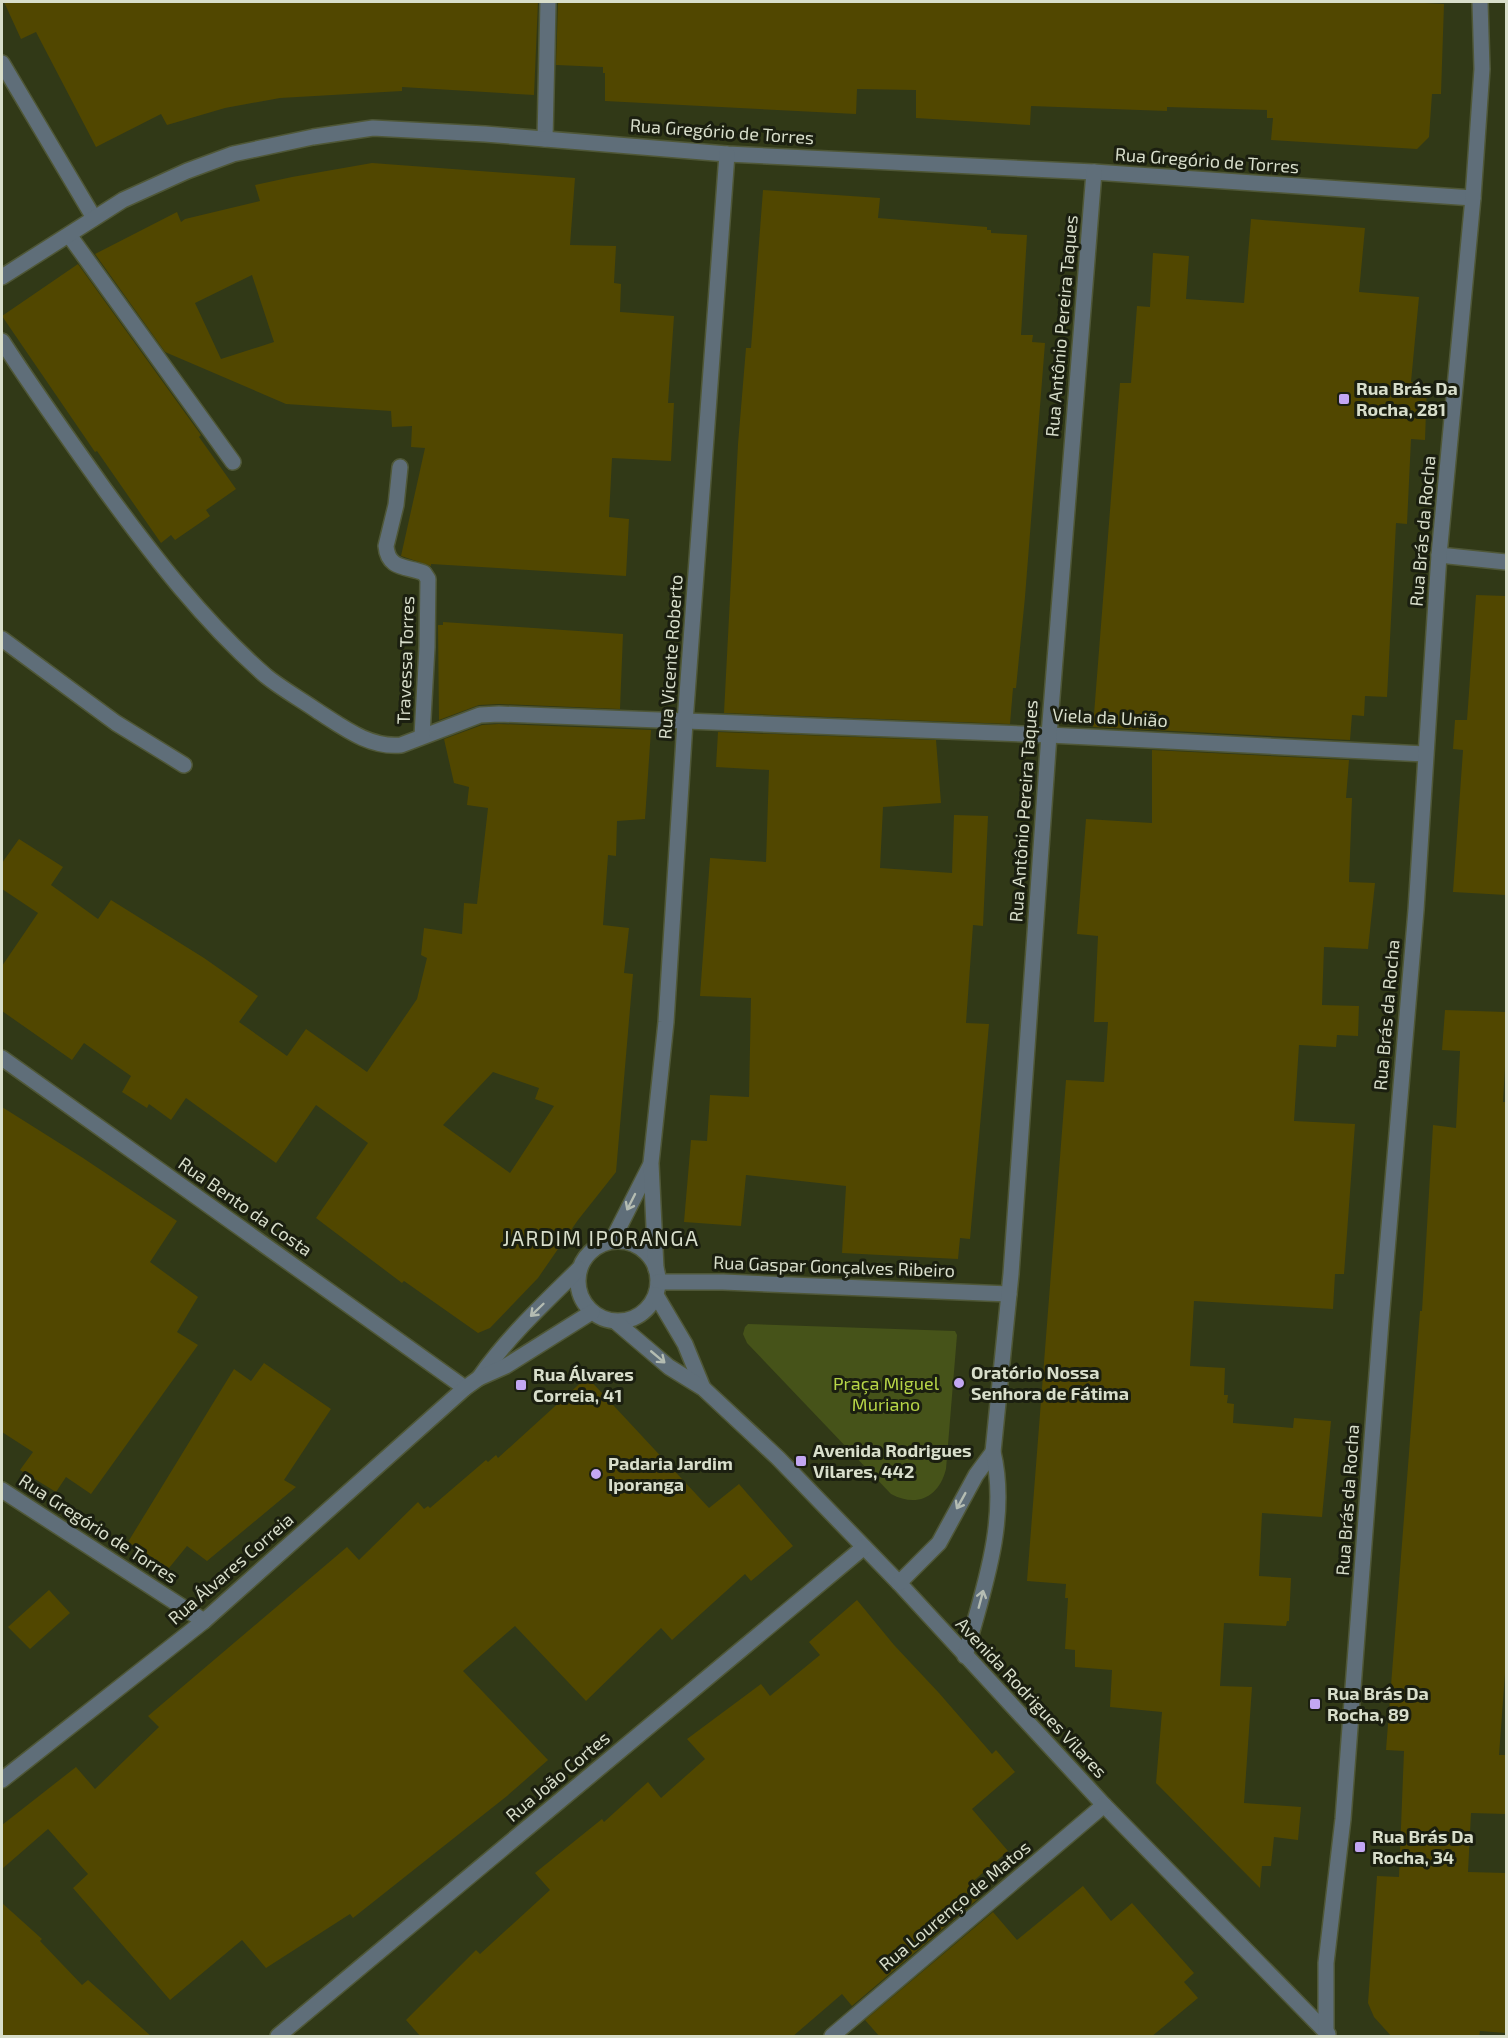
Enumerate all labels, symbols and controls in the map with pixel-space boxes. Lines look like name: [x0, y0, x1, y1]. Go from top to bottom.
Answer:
street label: Rua Gregório de Torres: [629, 114, 815, 148]
street label: Rua Gregório de Torres: [1114, 143, 1300, 177]
street label: Rua Antônio Pereira Taques: [1040, 214, 1082, 438]
place label: Rua Brás Da Rocha, 281: [1356, 377, 1458, 420]
marker: Rua Brás Da Rocha, 281: [1337, 392, 1351, 406]
street label: Rua Brás da Rocha: [1404, 455, 1440, 607]
street label: Rua Vicente Roberto: [653, 574, 687, 740]
street label: Travessa Torres: [392, 595, 418, 725]
street label: Rua Antônio Pereira Taques: [1004, 699, 1042, 923]
street label: Viela da União: [1052, 703, 1168, 731]
street label: Rua Brás da Rocha: [1368, 939, 1404, 1091]
street label: Rua Bento da Costa: [174, 1152, 317, 1261]
one-way arrow: [625, 1193, 637, 1211]
district label: JARDIM IPORANGA: [502, 1225, 700, 1250]
street label: Rua Gaspar Gonçalves Ribeiro: [713, 1251, 955, 1282]
one-way arrow: [529, 1302, 544, 1317]
one-way arrow: [650, 1351, 666, 1364]
place label: Oratório Nossa Senhora de Fátima: [971, 1361, 1129, 1404]
place label: Rua Álvares Correia, 41: [533, 1363, 634, 1406]
park label: Praça Miguel Muriano: [833, 1372, 940, 1415]
marker: Oratório Nossa Senhora de Fátima: [952, 1376, 966, 1390]
marker: Rua Álvares Correia, 41: [514, 1378, 528, 1392]
street label: Rua Brás da Rocha: [1331, 1424, 1363, 1576]
place label: Avenida Rodrigues Vilares, 442: [813, 1439, 972, 1482]
place label: Padaria Jardim Iporanga: [608, 1452, 733, 1495]
marker: Avenida Rodrigues Vilares, 442: [794, 1454, 808, 1468]
marker: Padaria Jardim Iporanga: [589, 1467, 603, 1481]
street label: Rua Gregório de Torres: [15, 1469, 182, 1588]
one-way arrow: [955, 1492, 967, 1509]
street label: Rua Álvares Correia: [163, 1508, 298, 1629]
one-way arrow: [976, 1590, 987, 1609]
street label: Avenida Rodrigues Vilares: [952, 1612, 1112, 1782]
place label: Rua Brás Da Rocha, 89: [1327, 1682, 1429, 1725]
marker: Rua Brás Da Rocha, 89: [1308, 1697, 1322, 1711]
street label: Rua João Cortes: [501, 1726, 614, 1826]
place label: Rua Brás Da Rocha, 34: [1372, 1825, 1474, 1868]
street label: Rua Lourenço de Matos: [874, 1835, 1035, 1976]
marker: Rua Brás Da Rocha, 34: [1353, 1840, 1367, 1854]

